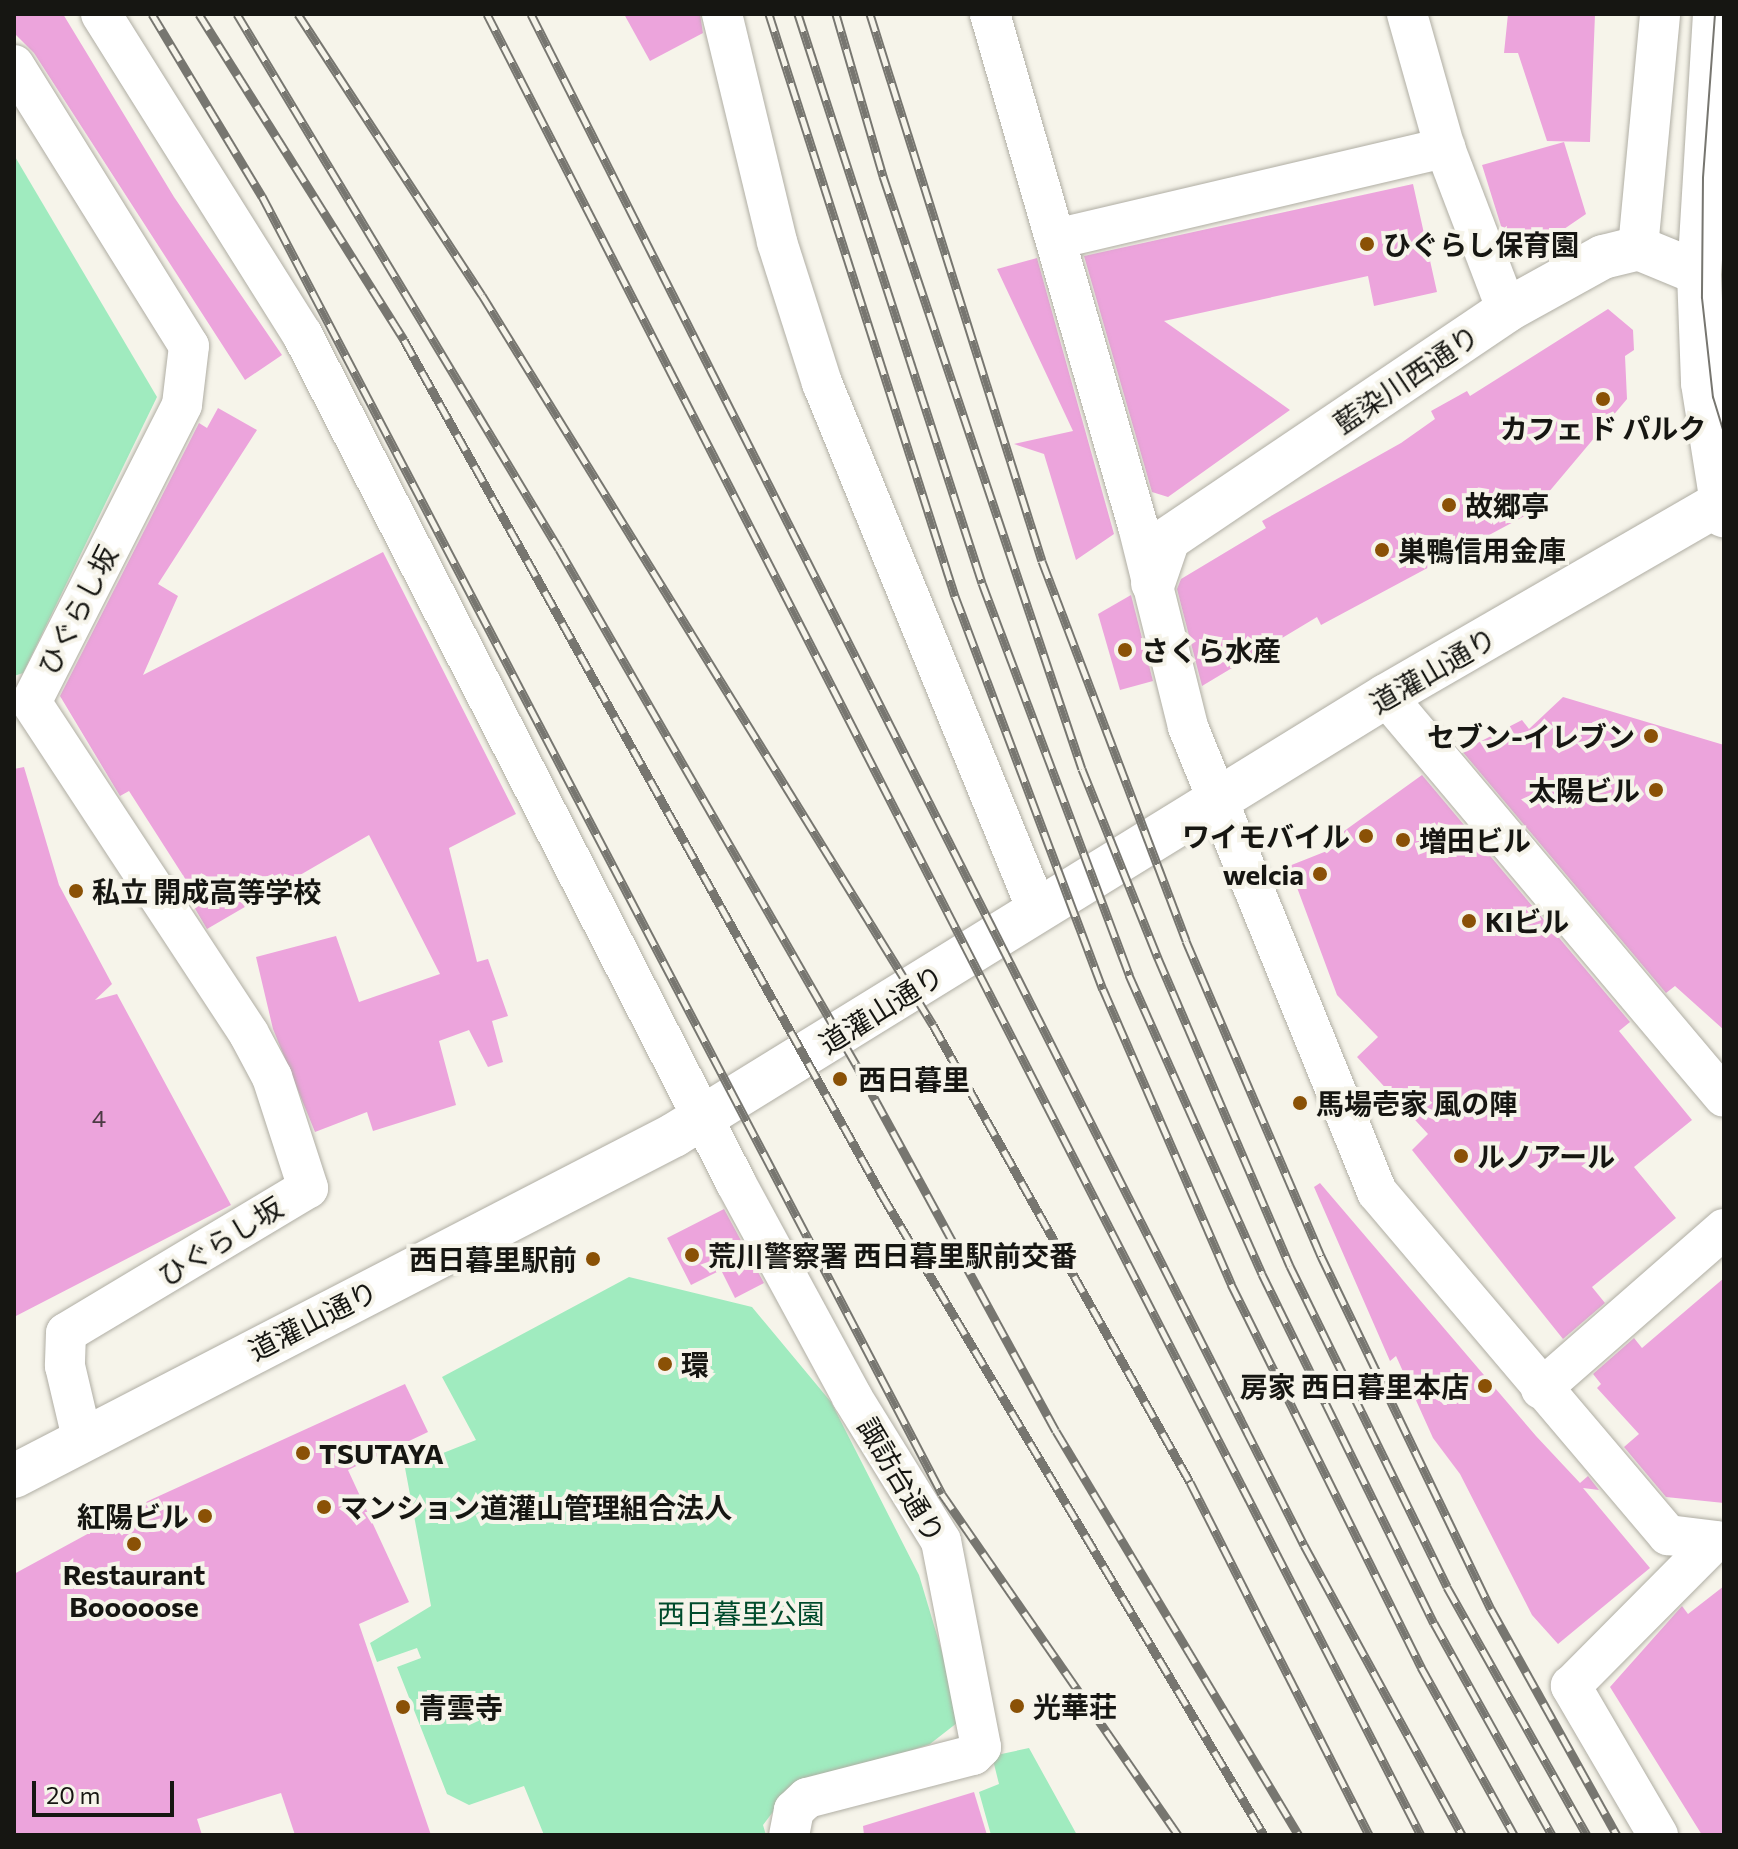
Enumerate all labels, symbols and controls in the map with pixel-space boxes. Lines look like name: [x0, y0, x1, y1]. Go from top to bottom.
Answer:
place label: ひぐらし保育園: [1383, 227, 1579, 261]
marker: ひぐらし保育園: [1358, 235, 1376, 253]
street label: 藍染川西通り: [1327, 318, 1485, 440]
marker: カフェ ド パルク: [1594, 390, 1612, 408]
place label: カフェ ド パルク: [1500, 411, 1706, 445]
place label: 故郷亭: [1465, 488, 1549, 522]
marker: 故郷亭: [1440, 496, 1458, 514]
place label: 巣鴨信用金庫: [1398, 533, 1566, 567]
street label: ひぐらし坂: [30, 540, 124, 680]
marker: 巣鴨信用金庫: [1373, 541, 1391, 559]
street label: 道灌山通り: [1364, 620, 1502, 720]
place label: さくら水産: [1141, 633, 1281, 667]
marker: さくら水産: [1116, 641, 1134, 659]
place label: セブン-イレブン: [1427, 719, 1635, 753]
marker: セブン-イレブン: [1642, 727, 1660, 745]
place label: 太陽ビル: [1528, 773, 1640, 807]
marker: 太陽ビル: [1647, 781, 1665, 799]
place label: ワイモバイル: [1182, 819, 1350, 853]
place label: 増田ビル: [1419, 823, 1531, 857]
marker: ワイモバイル: [1357, 827, 1375, 845]
marker: 増田ビル: [1394, 831, 1412, 849]
place label: welcia: [1223, 857, 1304, 891]
marker: welcia: [1311, 865, 1329, 883]
place label: 私立 開成高等学校: [92, 874, 321, 908]
marker: 私立 開成高等学校: [67, 882, 85, 900]
place label: KIビル: [1485, 904, 1569, 938]
marker: KIビル: [1460, 912, 1478, 930]
street label: 道灌山通り: [813, 958, 949, 1060]
place label: 西日暮里: [858, 1062, 970, 1096]
marker: 西日暮里: [829, 1068, 851, 1090]
place label: 馬場壱家 風の陣: [1316, 1086, 1517, 1120]
marker: 馬場壱家 風の陣: [1291, 1094, 1309, 1112]
house number: 4: [92, 1104, 106, 1132]
place label: ルノアール: [1477, 1139, 1615, 1173]
marker: ルノアール: [1452, 1147, 1470, 1165]
street label: ひぐらし坂: [152, 1190, 288, 1292]
place label: 荒川警察署 西日暮里駅前交番: [708, 1238, 1077, 1272]
place label: 西日暮里駅前: [409, 1242, 577, 1276]
marker: 荒川警察署 西日暮里駅前交番: [683, 1246, 701, 1264]
marker: 西日暮里駅前: [584, 1250, 602, 1268]
street label: 道灌山通り: [243, 1273, 383, 1367]
place label: 環: [681, 1347, 709, 1381]
marker: 環: [656, 1355, 674, 1373]
place label: 房家 西日暮里本店: [1240, 1369, 1469, 1403]
marker: 房家 西日暮里本店: [1476, 1377, 1494, 1395]
street label: 諏訪台通り: [852, 1411, 952, 1549]
place label: TSUTAYA: [319, 1436, 444, 1470]
marker: TSUTAYA: [294, 1444, 312, 1462]
place label: マンション道灌山管理組合法人: [340, 1490, 732, 1524]
marker: マンション道灌山管理組合法人: [315, 1498, 333, 1516]
place label: 紅陽ビル: [77, 1499, 189, 1533]
marker: 紅陽ビル: [196, 1507, 214, 1525]
marker: Restaurant Booooose: [125, 1535, 143, 1553]
place label: Restaurant Booooose: [63, 1557, 205, 1623]
park label: 西日暮里公園: [657, 1596, 825, 1630]
place label: 光華荘: [1033, 1689, 1117, 1723]
place label: 青雲寺: [419, 1690, 503, 1724]
marker: 光華荘: [1008, 1697, 1026, 1715]
marker: 青雲寺: [394, 1698, 412, 1716]
scale bar: [36, 1765, 178, 1815]
text: 20 m: [46, 1780, 100, 1809]

